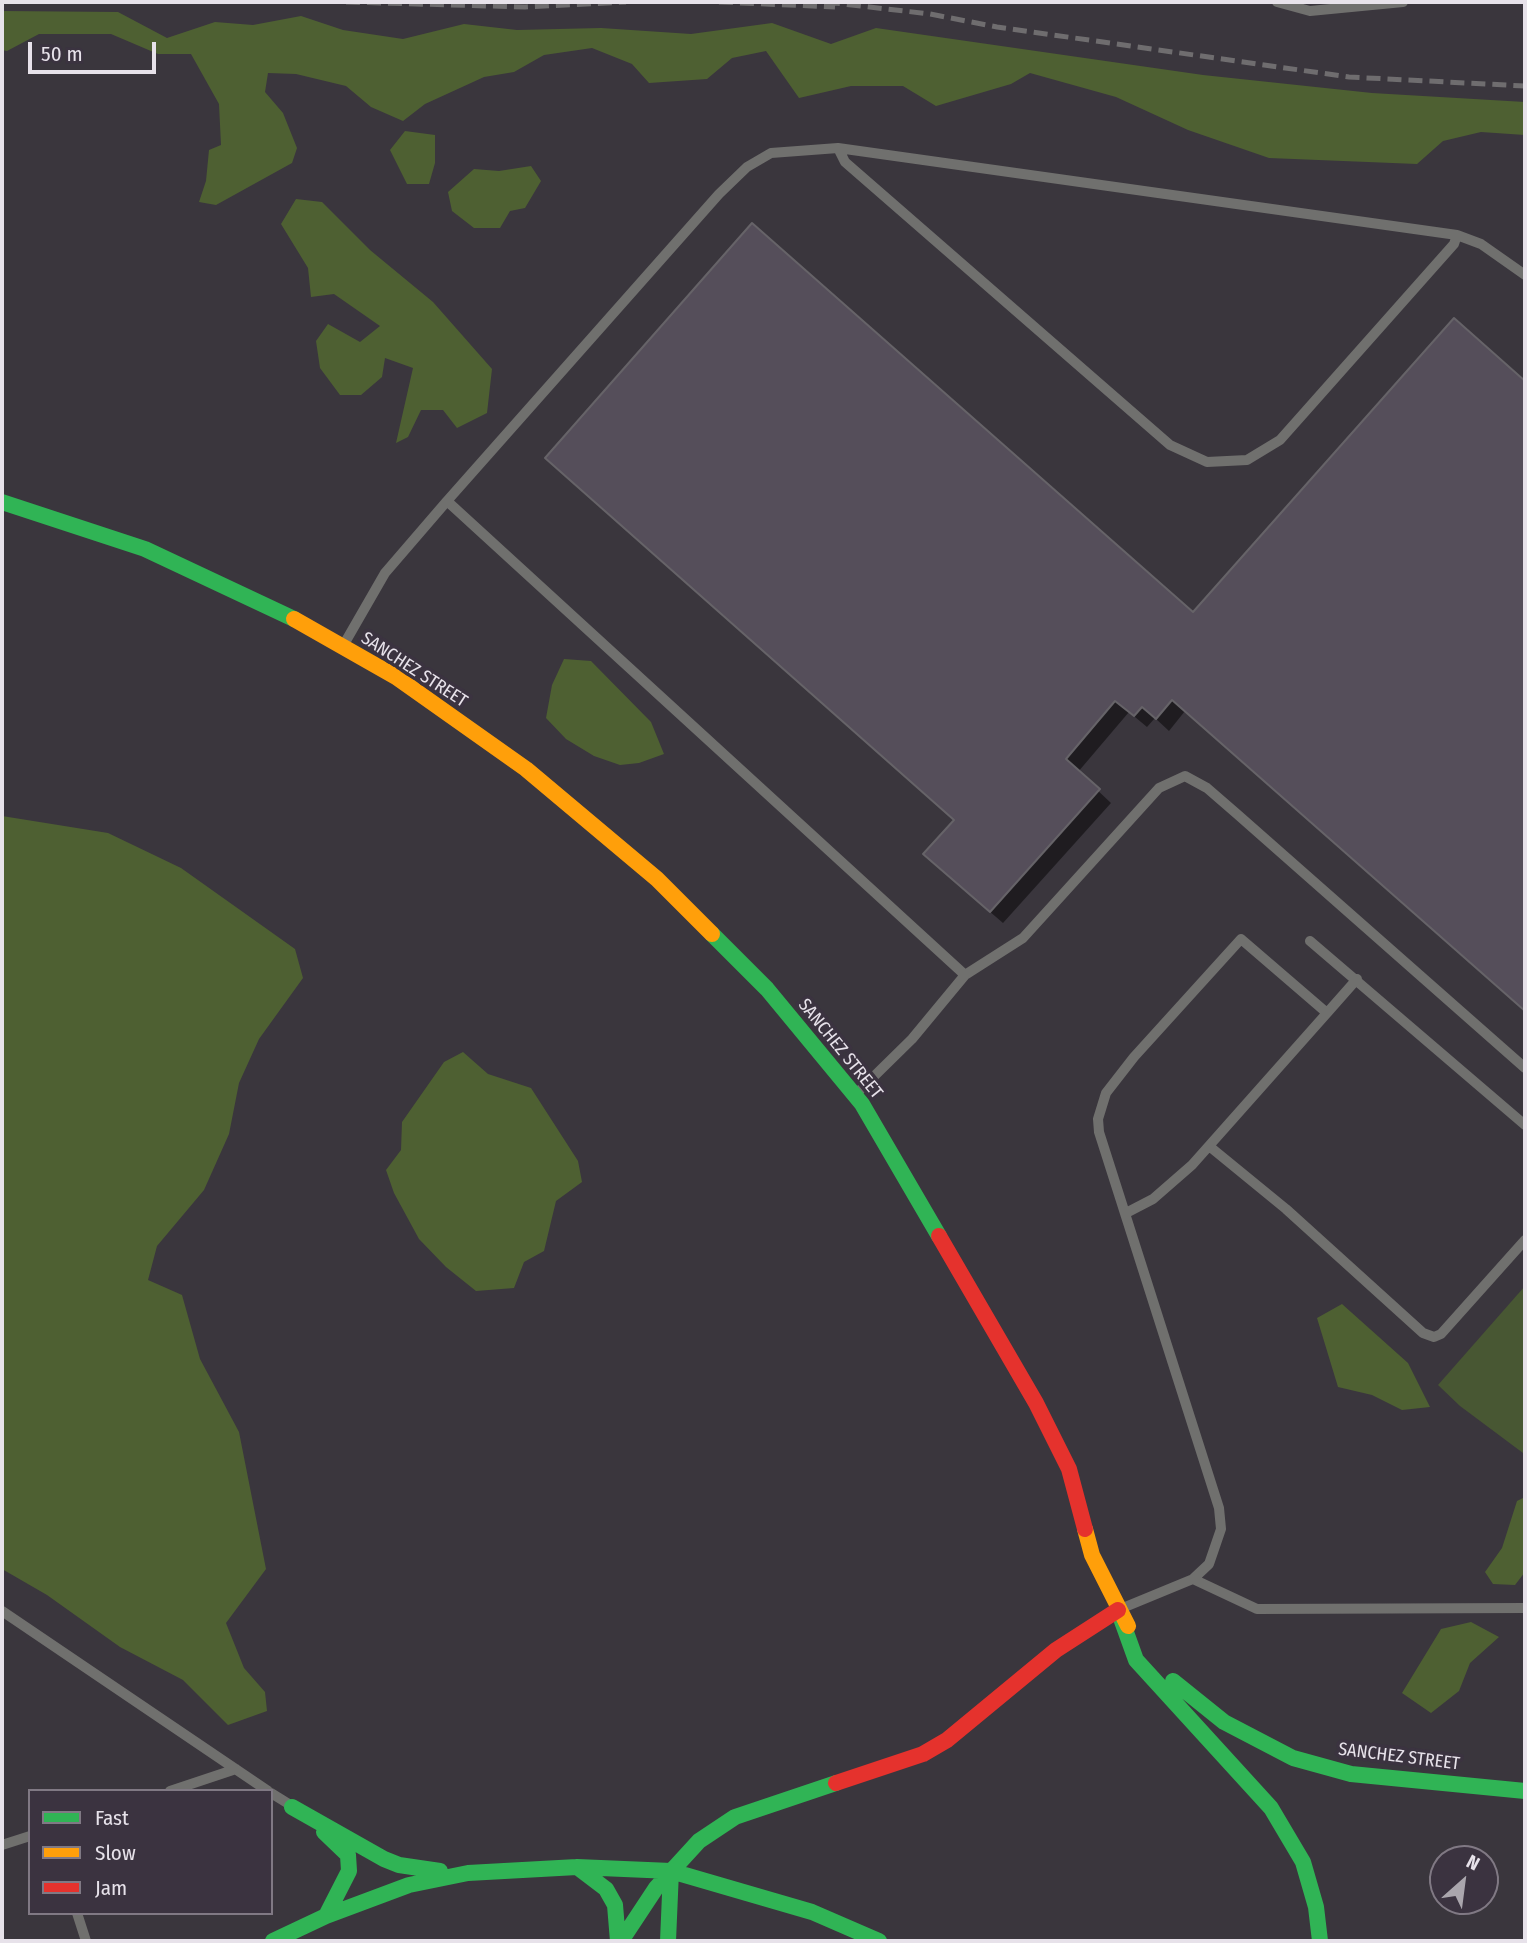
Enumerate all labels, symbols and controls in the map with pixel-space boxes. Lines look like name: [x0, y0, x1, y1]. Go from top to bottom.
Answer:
scale bar: [32, 28, 159, 72]
text: 50 m: [41, 41, 83, 67]
street label: SANCHEZ STREET: [357, 628, 471, 712]
street label: SANCHEZ STREET: [793, 995, 887, 1103]
street label: SANCHEZ STREET: [1337, 1739, 1461, 1775]
legend: [28, 1789, 273, 1915]
text: Fast: [95, 1805, 129, 1831]
text: Slow: [95, 1840, 136, 1866]
north arrow: [1429, 1845, 1499, 1915]
text: N: [1463, 1850, 1484, 1876]
text: Jam: [95, 1875, 127, 1901]

